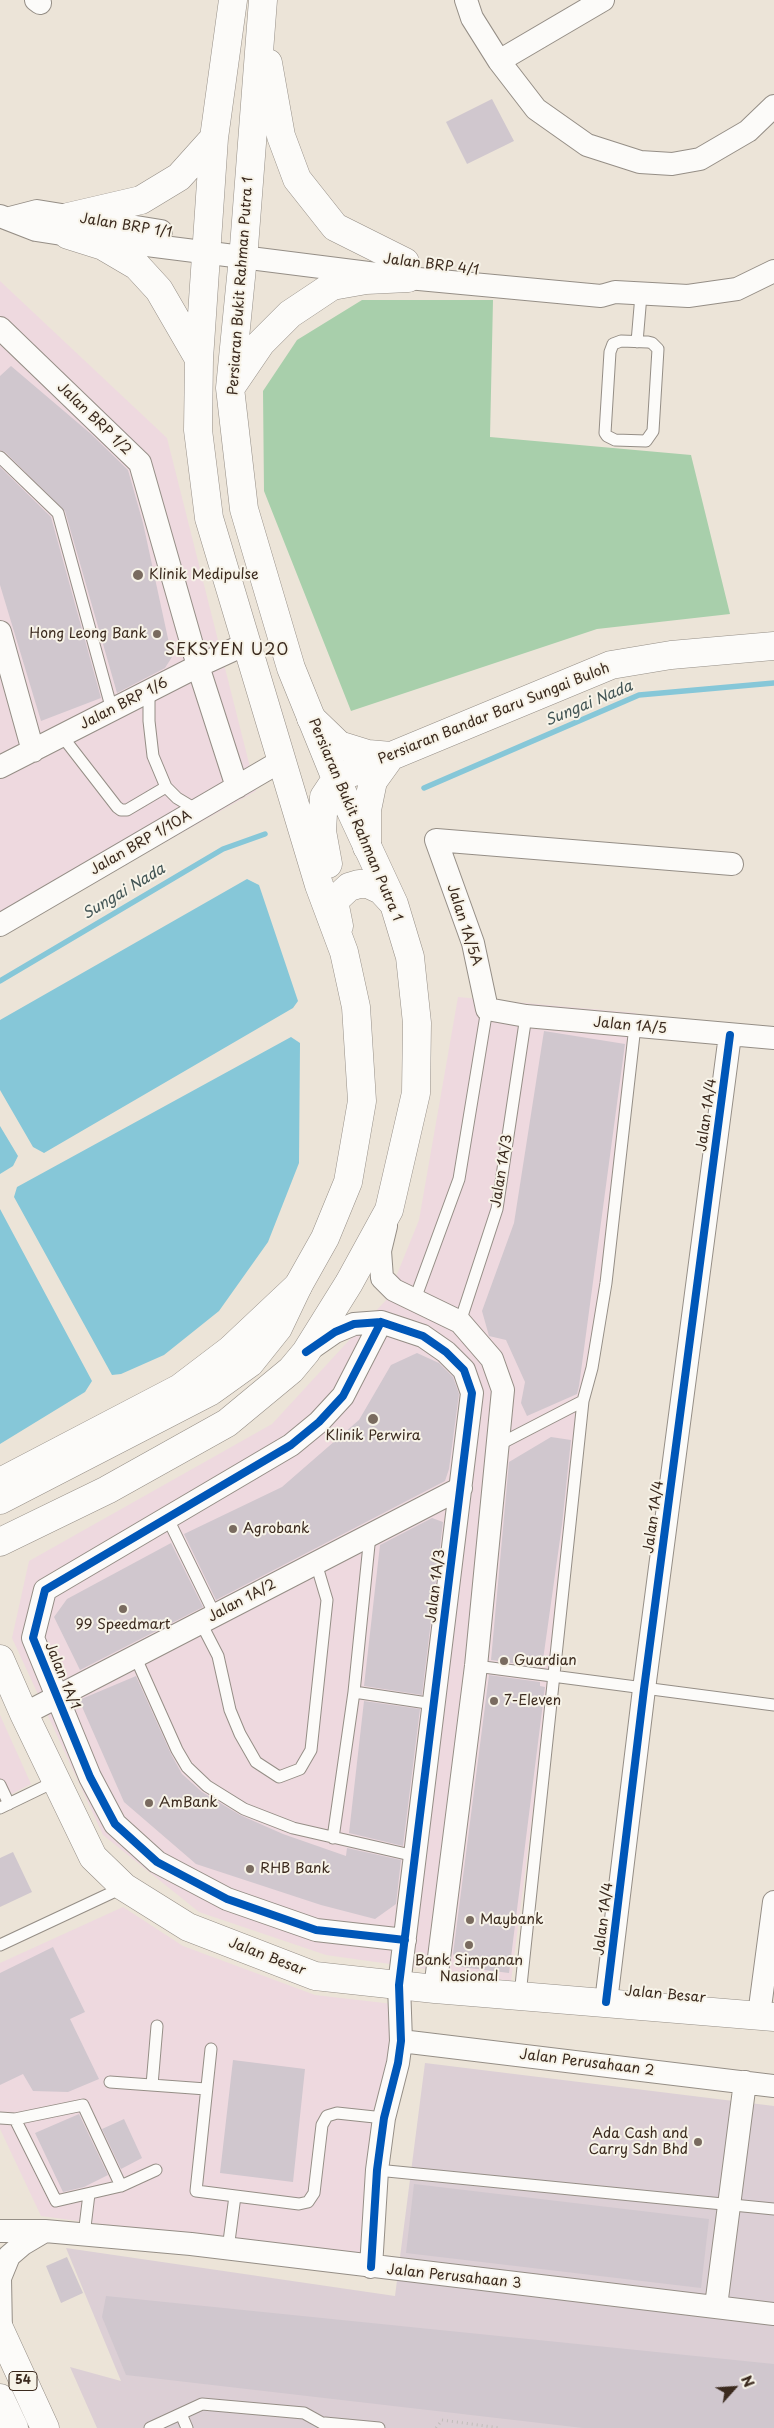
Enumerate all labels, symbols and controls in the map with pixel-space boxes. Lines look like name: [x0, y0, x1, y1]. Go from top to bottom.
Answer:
street label: Persiaran Bukit Rahman Putra 1: [225, 176, 257, 396]
street label: Jalan BRP 1/1: [79, 210, 173, 242]
street label: Jalan BRP 4/1: [382, 251, 480, 279]
street label: Jalan BRP 1/2: [53, 379, 135, 459]
place label: Klinik Medipulse: [149, 567, 259, 583]
marker: Klinik Medipulse: [131, 568, 145, 582]
place label: Hong Leong Bank: [29, 626, 147, 642]
marker: Hong Leong Bank: [151, 628, 163, 640]
district label: SEKSYEN U20: [164, 641, 290, 661]
street label: Persiaran Bandar Baru Sungai Buloh: [376, 660, 612, 768]
street label: Jalan BRP 1/6: [77, 675, 171, 733]
water label: Sungai Nada: [543, 678, 635, 730]
street label: Persiaran Bukit Rahman Putra 1: [304, 716, 406, 924]
street label: Jalan BRP 1/10A: [87, 807, 195, 879]
water label: Sungai Nada: [80, 860, 168, 924]
street label: Jalan 1A/5A: [443, 882, 485, 968]
street label: Jalan 1A/5: [593, 1014, 667, 1038]
street label: Jalan 1A/4: [694, 1077, 720, 1153]
street label: Jalan 1A/3: [488, 1133, 516, 1209]
marker: Klinik Perwira: [366, 1412, 380, 1426]
place label: Klinik Perwira: [325, 1428, 421, 1444]
street label: Jalan 1A/4: [641, 1479, 667, 1555]
place label: Agrobank: [243, 1521, 310, 1537]
marker: Agrobank: [227, 1523, 239, 1535]
street label: Jalan 1A/3: [423, 1548, 449, 1624]
street label: Jalan 1A/2: [205, 1576, 279, 1626]
marker: 99 Speedmart: [117, 1603, 129, 1615]
place label: 99 Speedmart: [76, 1617, 170, 1633]
street label: Jalan 1A/1: [41, 1640, 83, 1712]
place label: Guardian: [514, 1653, 577, 1669]
marker: Guardian: [498, 1655, 510, 1667]
place label: 7-Eleven: [504, 1693, 561, 1709]
marker: 7-Eleven: [488, 1695, 500, 1707]
place label: AmBank: [159, 1795, 218, 1811]
marker: AmBank: [143, 1797, 155, 1809]
place label: RHB Bank: [260, 1861, 330, 1877]
marker: RHB Bank: [244, 1863, 256, 1875]
street label: Jalan 1A/4: [591, 1881, 617, 1957]
place label: Maybank: [480, 1912, 543, 1928]
marker: Maybank: [464, 1914, 476, 1926]
street label: Jalan Besar: [226, 1935, 308, 1979]
marker: Bank Simpanan Nasional: [463, 1939, 475, 1951]
place label: Bank Simpanan Nasional: [415, 1953, 523, 1985]
street label: Jalan Besar: [624, 1983, 706, 2007]
street label: Jalan Perusahaan 2: [519, 2046, 655, 2080]
place label: Ada Cash and Carry Sdn Bhd: [588, 2126, 688, 2158]
marker: Ada Cash and Carry Sdn Bhd: [692, 2136, 704, 2148]
street label: Jalan Perusahaan 3: [386, 2262, 522, 2292]
north arrow: [709, 2363, 759, 2413]
road number: 54: [9, 2372, 37, 2390]
text: N: [736, 2372, 760, 2391]

